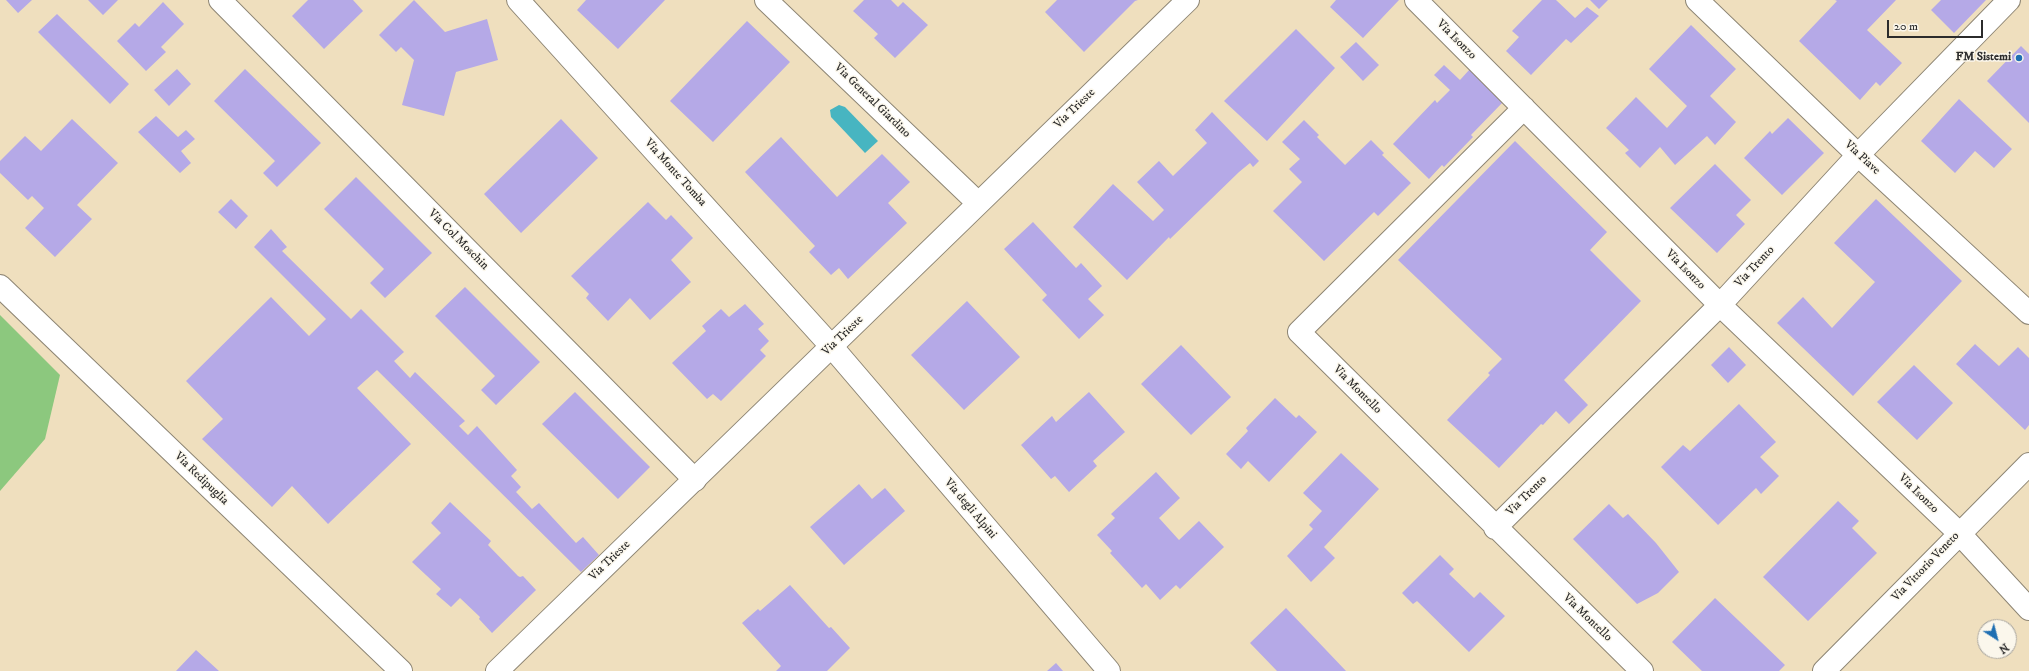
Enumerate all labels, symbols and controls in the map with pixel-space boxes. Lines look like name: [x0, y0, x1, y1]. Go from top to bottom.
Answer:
scale bar: [1889, 12, 1985, 38]
street label: Via Isonzo: [1433, 17, 1479, 63]
text: 20 m: [1894, 19, 1918, 34]
place label: FM Sistemi: [1956, 51, 2011, 65]
marker: FM Sistemi: [2014, 53, 2024, 63]
street label: Via General Giardino: [831, 61, 913, 141]
street label: Via Trieste: [1051, 86, 1099, 132]
street label: Via Monte Tomba: [641, 136, 709, 210]
street label: Via Piave: [1841, 138, 1883, 178]
street label: Via Col Moschin: [425, 207, 491, 273]
street label: Via Trento: [1732, 243, 1778, 291]
street label: Via Isonzo: [1662, 247, 1708, 293]
street label: Via Trieste: [819, 313, 867, 359]
street label: Via Montello: [1330, 363, 1384, 417]
street label: Via Redipuglia: [171, 450, 231, 508]
street label: Via Isonzo: [1895, 471, 1941, 517]
street label: Via Trento: [1504, 473, 1550, 519]
street label: Via degli Alpini: [941, 476, 999, 542]
street label: Via Vittorio Veneto: [1889, 529, 1963, 605]
street label: Via Trieste: [586, 538, 634, 584]
street label: Via Montello: [1559, 591, 1615, 645]
north arrow: [1977, 619, 2017, 659]
text: N: [1996, 640, 2011, 656]

